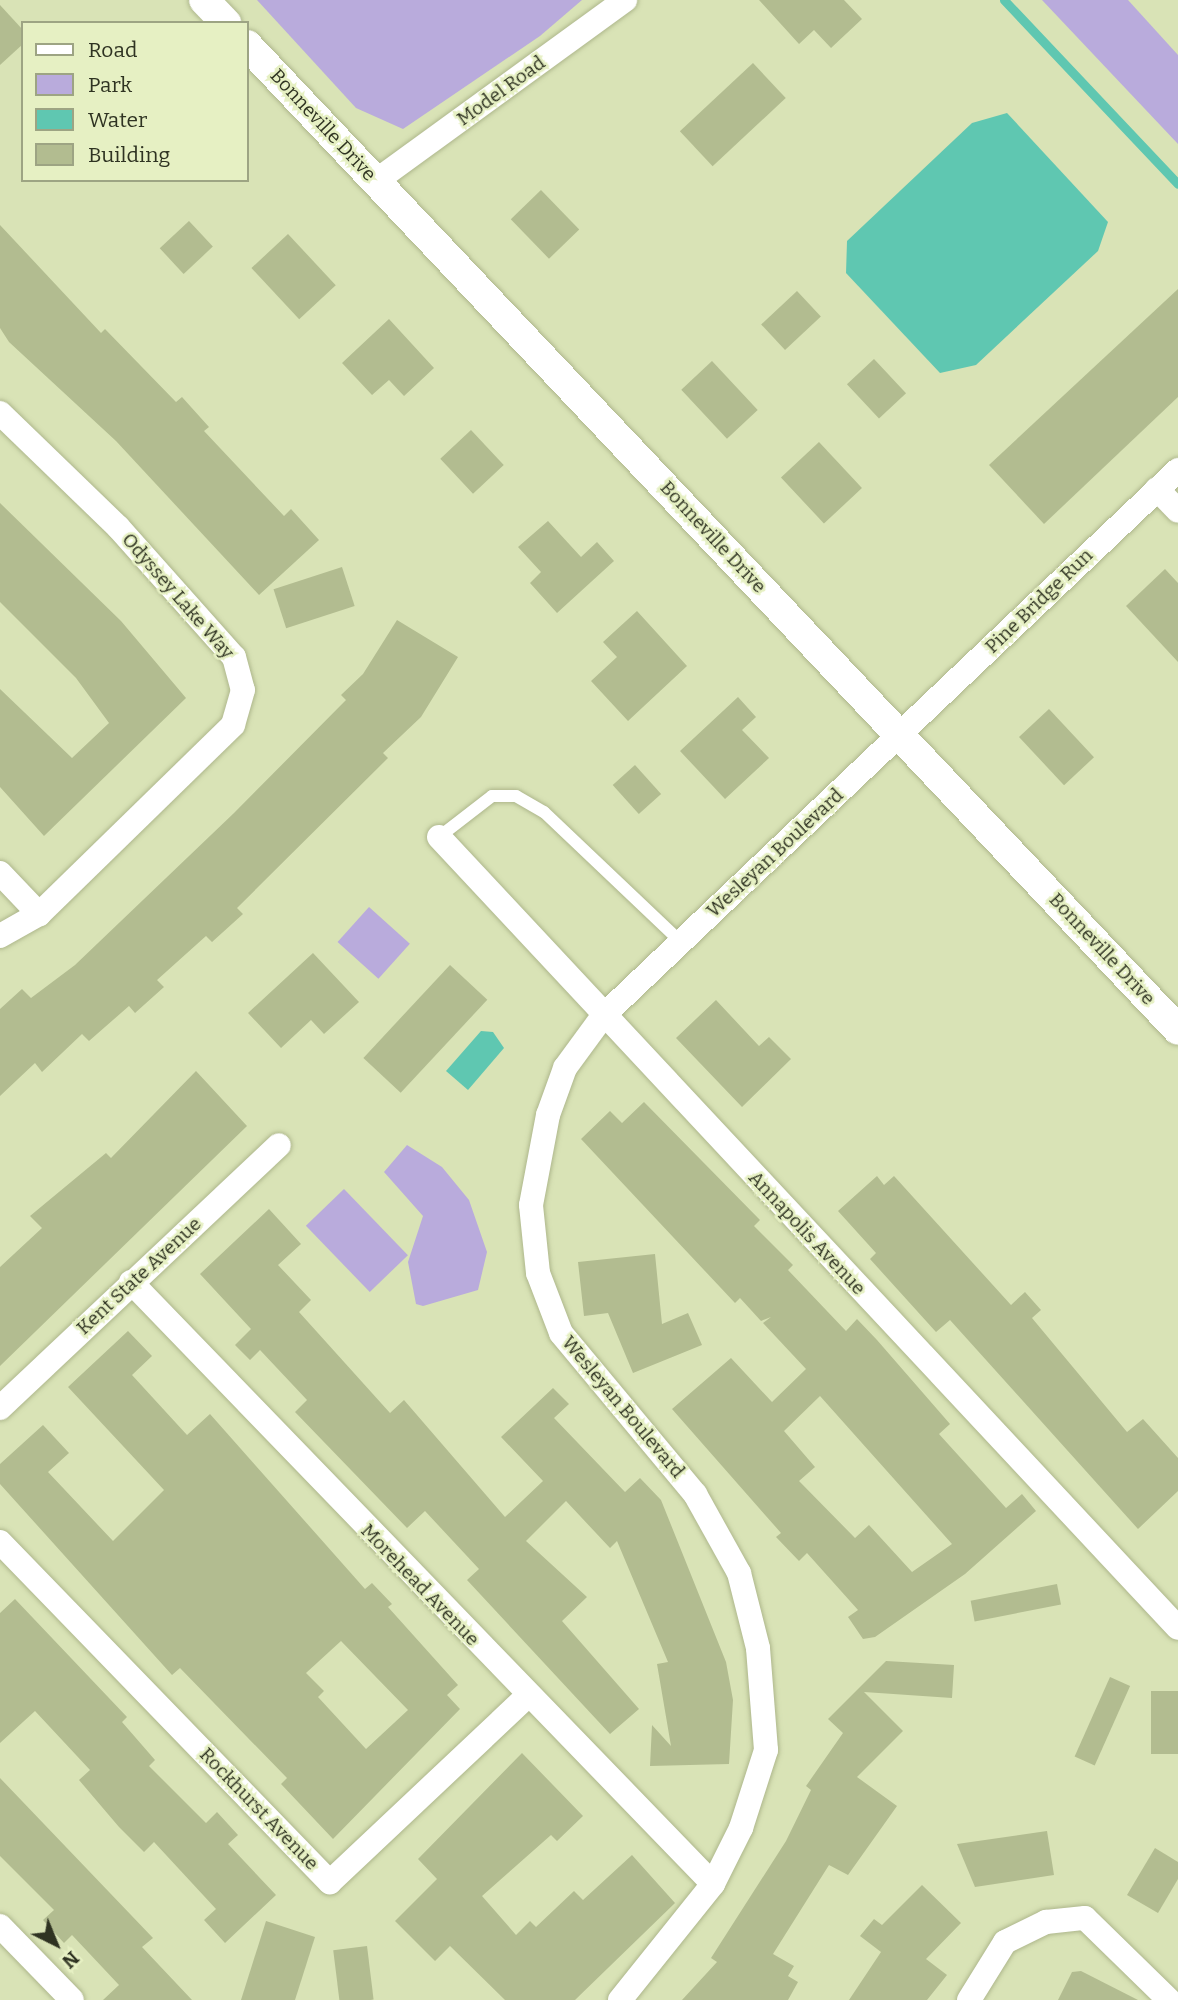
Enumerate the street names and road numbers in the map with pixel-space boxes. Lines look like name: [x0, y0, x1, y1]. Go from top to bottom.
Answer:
street label: Model Road: [453, 51, 549, 131]
street label: Bonneville Drive: [265, 64, 381, 186]
street label: Bonneville Drive: [655, 476, 771, 598]
street label: Odyssey Lake Way: [117, 528, 239, 664]
street label: Pine Bridge Run: [981, 544, 1097, 658]
street label: Wesleyan Boulevard: [702, 784, 848, 922]
street label: Bonneville Drive: [1044, 888, 1160, 1010]
street label: Annapolis Avenue: [744, 1166, 870, 1300]
street label: Kent State Avenue: [72, 1213, 206, 1339]
street label: Wesleyan Boulevard: [557, 1331, 689, 1483]
street label: Morehead Avenue: [356, 1519, 484, 1651]
street label: Rockhurst Avenue: [195, 1743, 323, 1875]

